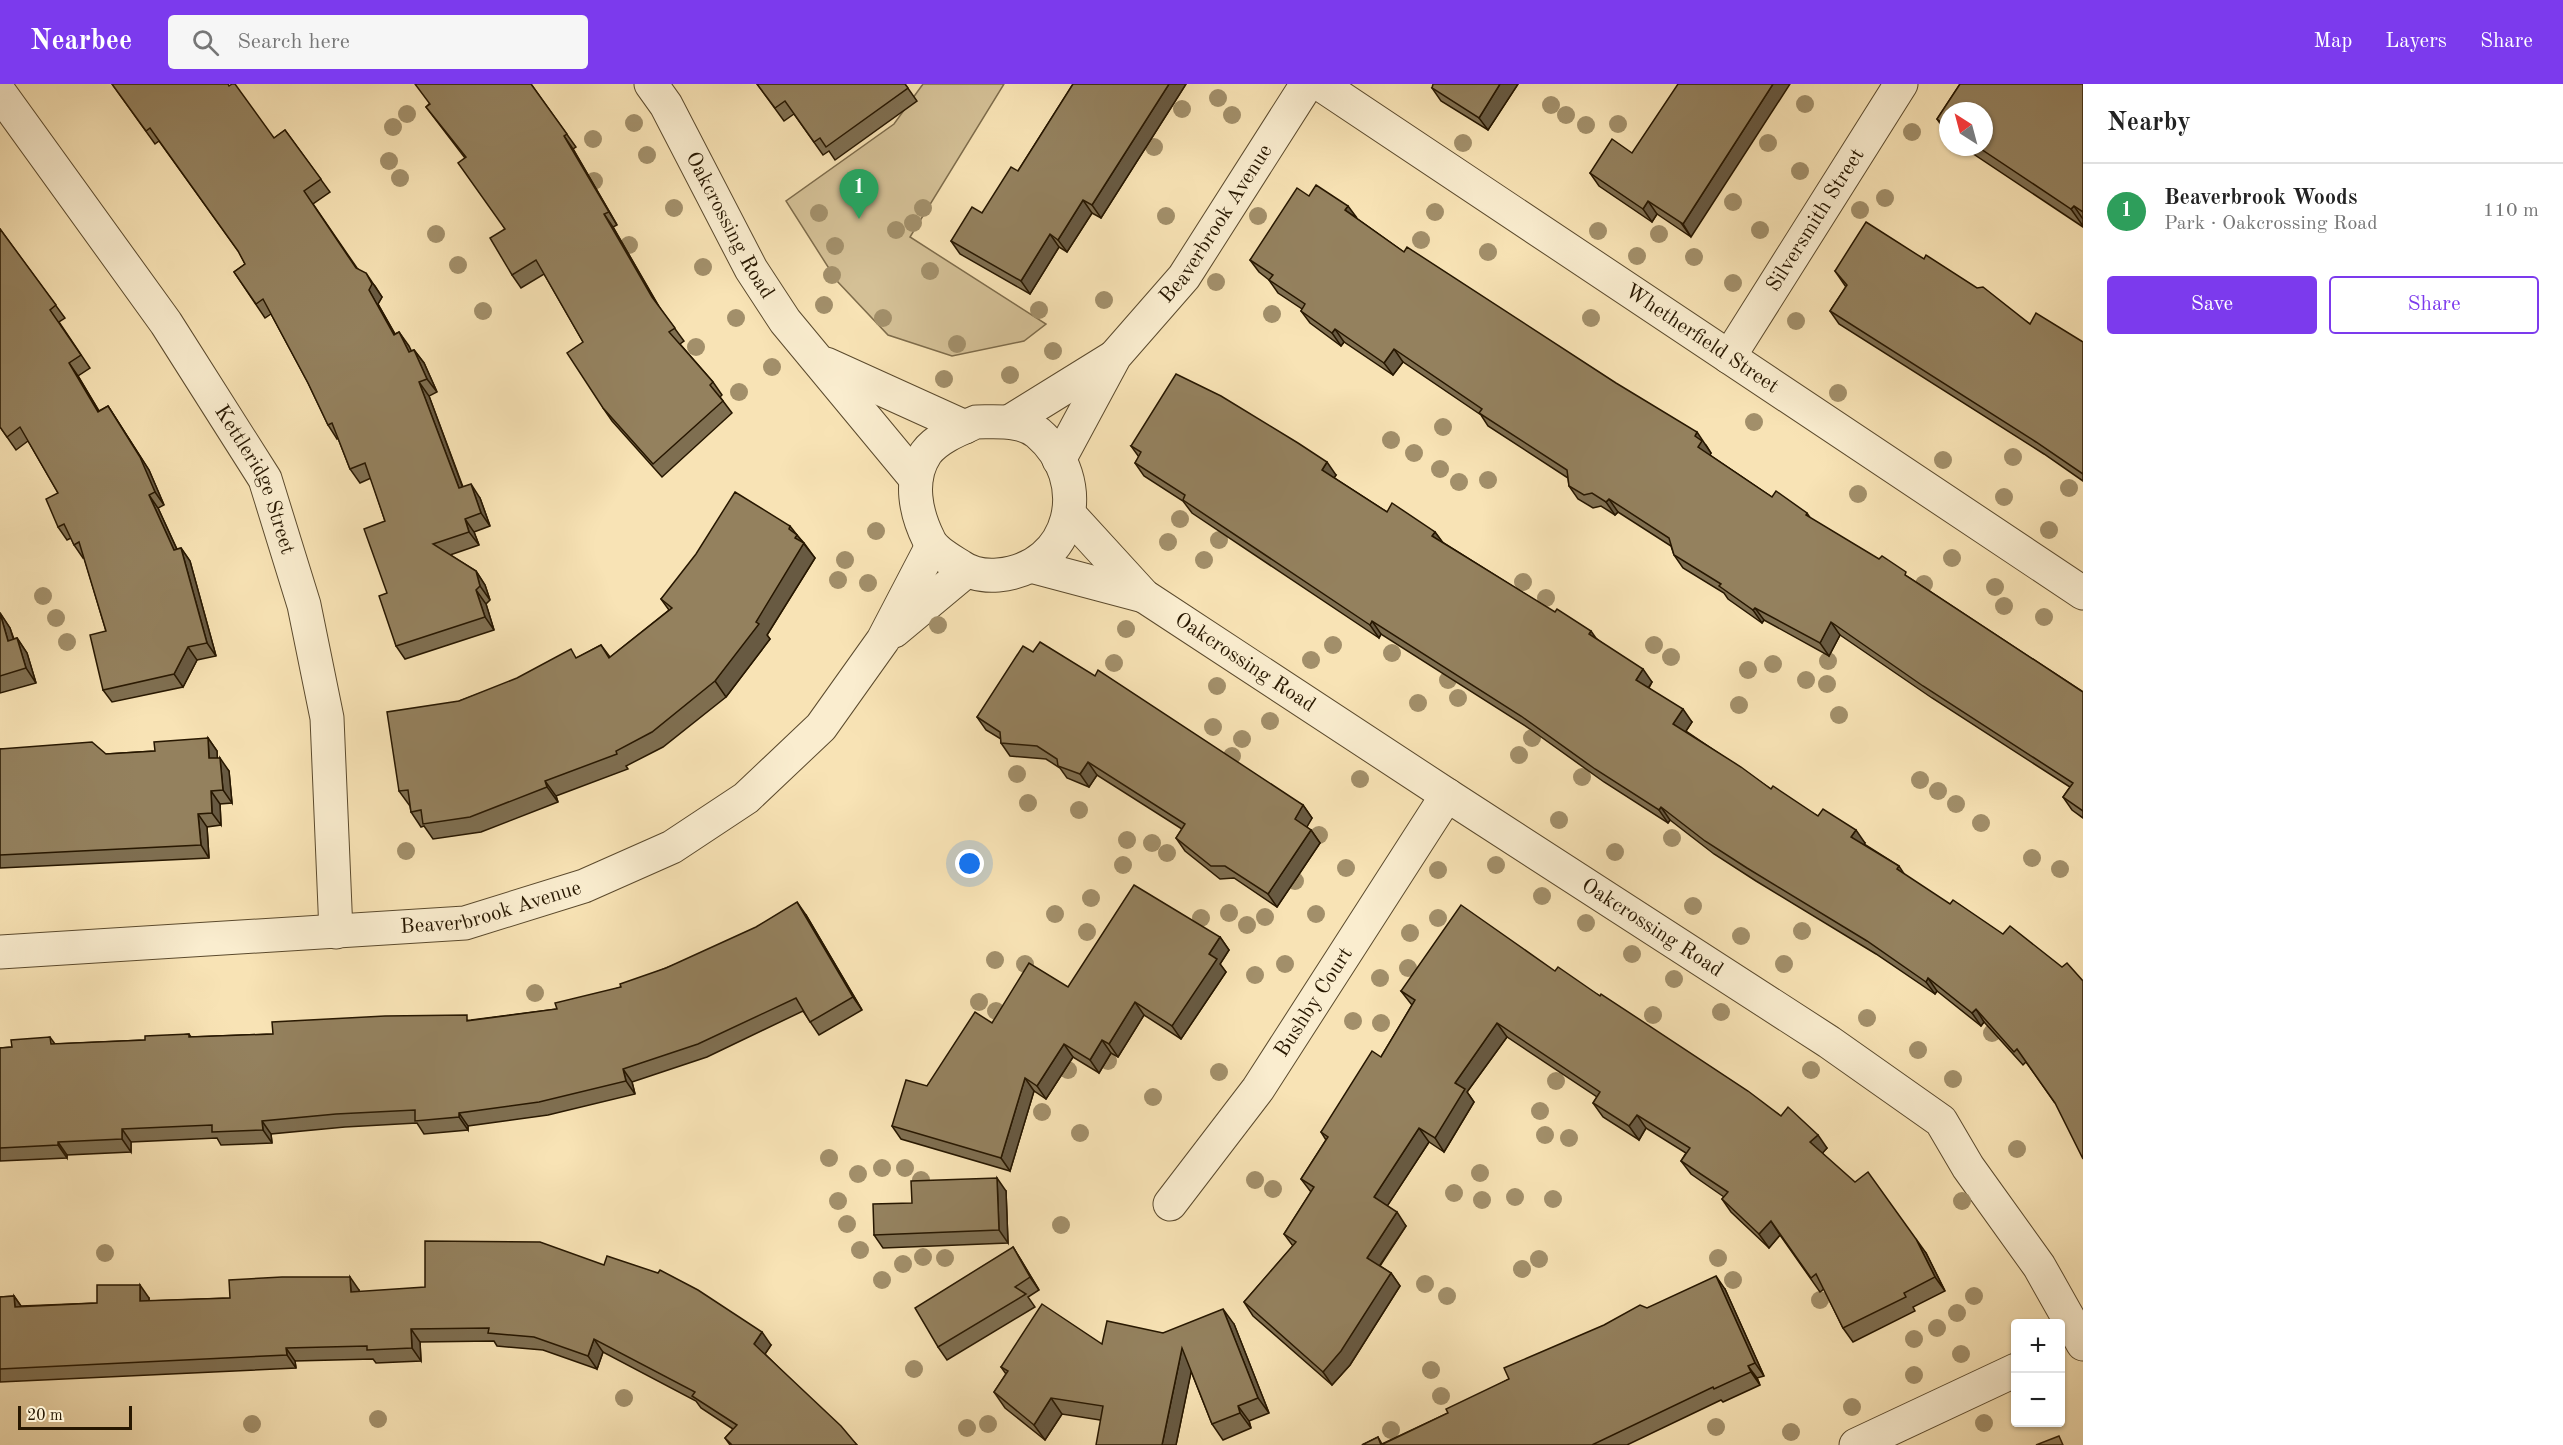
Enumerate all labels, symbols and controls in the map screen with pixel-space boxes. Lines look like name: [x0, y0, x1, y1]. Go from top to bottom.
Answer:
search box: [168, 15, 588, 69]
icon: search: [189, 26, 222, 59]
text: Nearbee: [30, 28, 132, 56]
text: Search here: [237, 31, 350, 53]
text: Map: [2313, 31, 2352, 52]
text: Layers: [2385, 31, 2447, 52]
text: Share: [2480, 31, 2533, 52]
north arrow: [1939, 102, 1993, 156]
text: Nearby: [2107, 110, 2191, 136]
street label: Beaverbrook Avenue: [1156, 141, 1276, 307]
street label: Silversmith Street: [1763, 145, 1868, 295]
street label: Oakcrossing Road: [682, 148, 778, 303]
pin: 1: [840, 170, 878, 219]
text: Beaverbrook Woods: [2164, 187, 2357, 209]
text: 1: [2121, 201, 2132, 221]
text: 110 m: [2483, 201, 2539, 221]
text: Park · Oakcrossing Road: [2164, 214, 2378, 234]
button: Save: [2107, 276, 2317, 334]
button: Share: [2329, 276, 2539, 334]
street label: Whetherfield Street: [1621, 280, 1782, 397]
street label: Kettleridge Street: [210, 401, 298, 557]
street label: Oakcrossing Road: [1171, 609, 1319, 716]
your location: [955, 849, 984, 878]
street label: Oakcrossing Road: [1578, 874, 1727, 981]
street label: Beaverbrook Avenue: [400, 877, 584, 938]
street label: Bushby Court: [1271, 944, 1357, 1061]
map controls: [2011, 1319, 2065, 1427]
button: +: [2011, 1319, 2065, 1373]
button: −: [2011, 1373, 2065, 1427]
scale bar: [18, 1403, 132, 1430]
text: 20 m: [27, 1408, 63, 1424]

